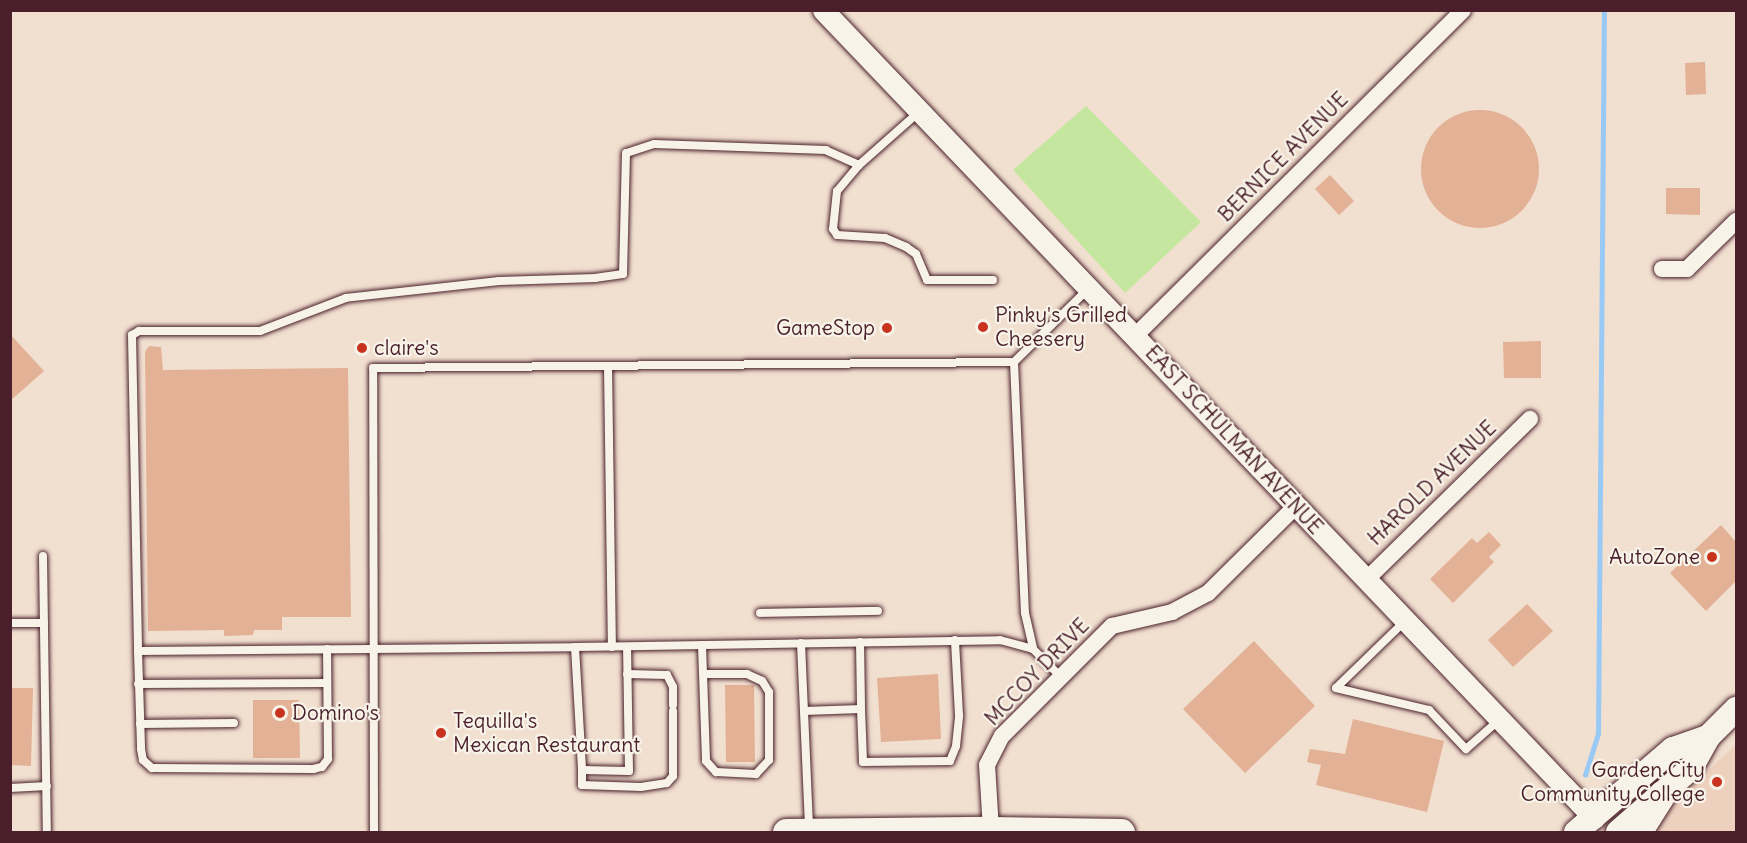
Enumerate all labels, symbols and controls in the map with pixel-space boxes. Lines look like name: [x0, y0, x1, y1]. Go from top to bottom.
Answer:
street label: BERNICE AVENUE: [1213, 87, 1353, 227]
place label: Pinky's Grilled Cheesery: [995, 302, 1127, 352]
place label: GameStop: [776, 315, 875, 341]
marker: Pinky's Grilled Cheesery: [976, 320, 990, 334]
marker: GameStop: [880, 321, 894, 335]
place label: claire's: [374, 335, 439, 361]
street label: EAST SCHULMAN AVENUE: [1140, 340, 1328, 540]
marker: claire's: [355, 341, 369, 355]
street label: HAROLD AVENUE: [1363, 415, 1501, 551]
place label: AutoZone: [1609, 544, 1700, 570]
marker: AutoZone: [1705, 550, 1719, 564]
street label: MCCOY DRIVE: [980, 613, 1094, 731]
place label: Domino's: [292, 700, 379, 726]
marker: Domino's: [273, 706, 287, 720]
place label: Tequilla's Mexican Restaurant: [453, 708, 640, 758]
marker: Tequilla's Mexican Restaurant: [434, 726, 448, 740]
place label: Garden City Community College: [1521, 757, 1705, 807]
marker: Garden City Community College: [1710, 775, 1724, 789]

